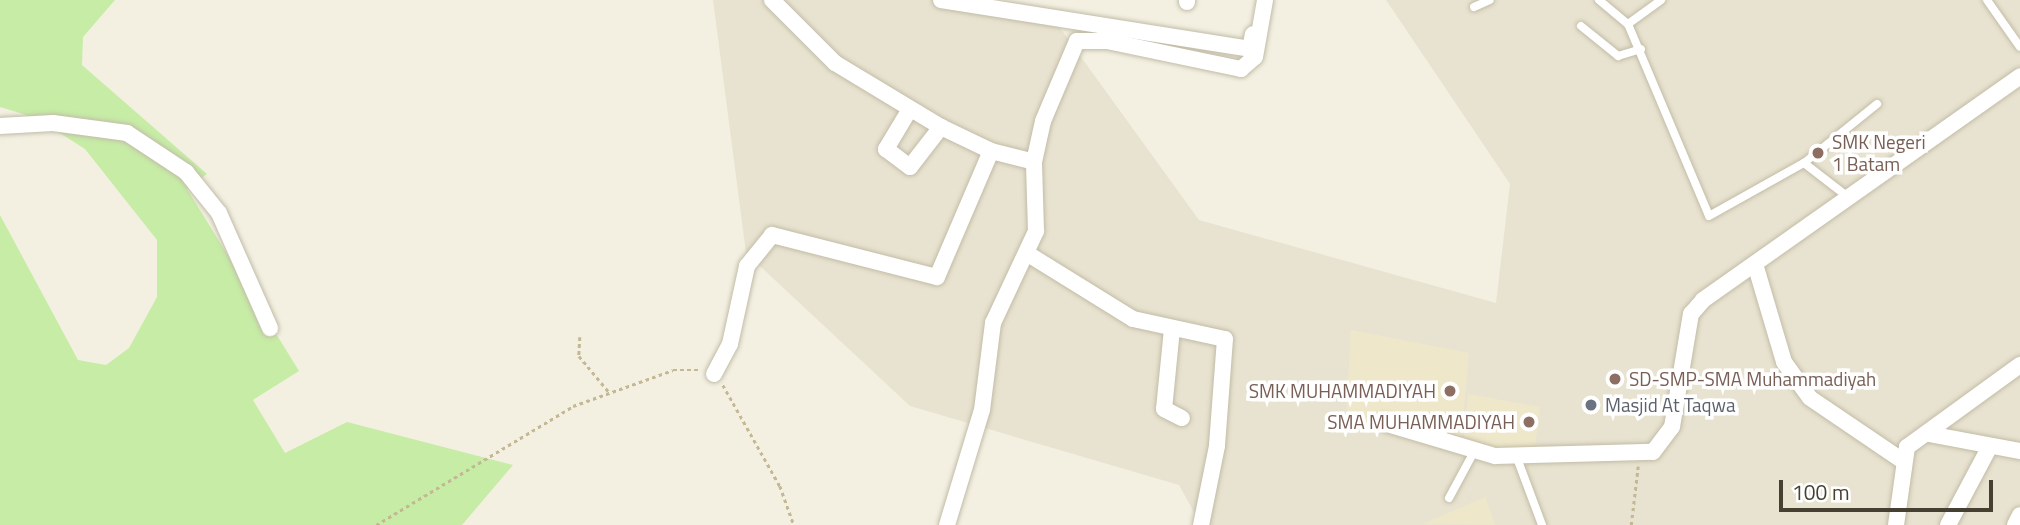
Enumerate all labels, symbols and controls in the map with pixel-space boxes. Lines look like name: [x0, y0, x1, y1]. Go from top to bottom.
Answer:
place label: SMK Negeri 1 Batam: [1832, 131, 1926, 175]
marker: SMK Negeri 1 Batam: [1810, 145, 1826, 161]
place label: SD-SMP-SMA Muhammadiyah: [1629, 368, 1876, 390]
marker: SD-SMP-SMA Muhammadiyah: [1607, 371, 1623, 387]
place label: SMK MUHAMMADIYAH: [1249, 380, 1436, 402]
marker: SMK MUHAMMADIYAH: [1442, 383, 1458, 399]
place label: Masjid At Taqwa: [1605, 394, 1735, 416]
marker: Masjid At Taqwa: [1583, 397, 1599, 413]
place label: SMA MUHAMMADIYAH: [1327, 411, 1515, 433]
marker: SMA MUHAMMADIYAH: [1521, 414, 1537, 430]
scale bar: [1782, 466, 1996, 510]
text: 100 m: [1792, 476, 1849, 508]

